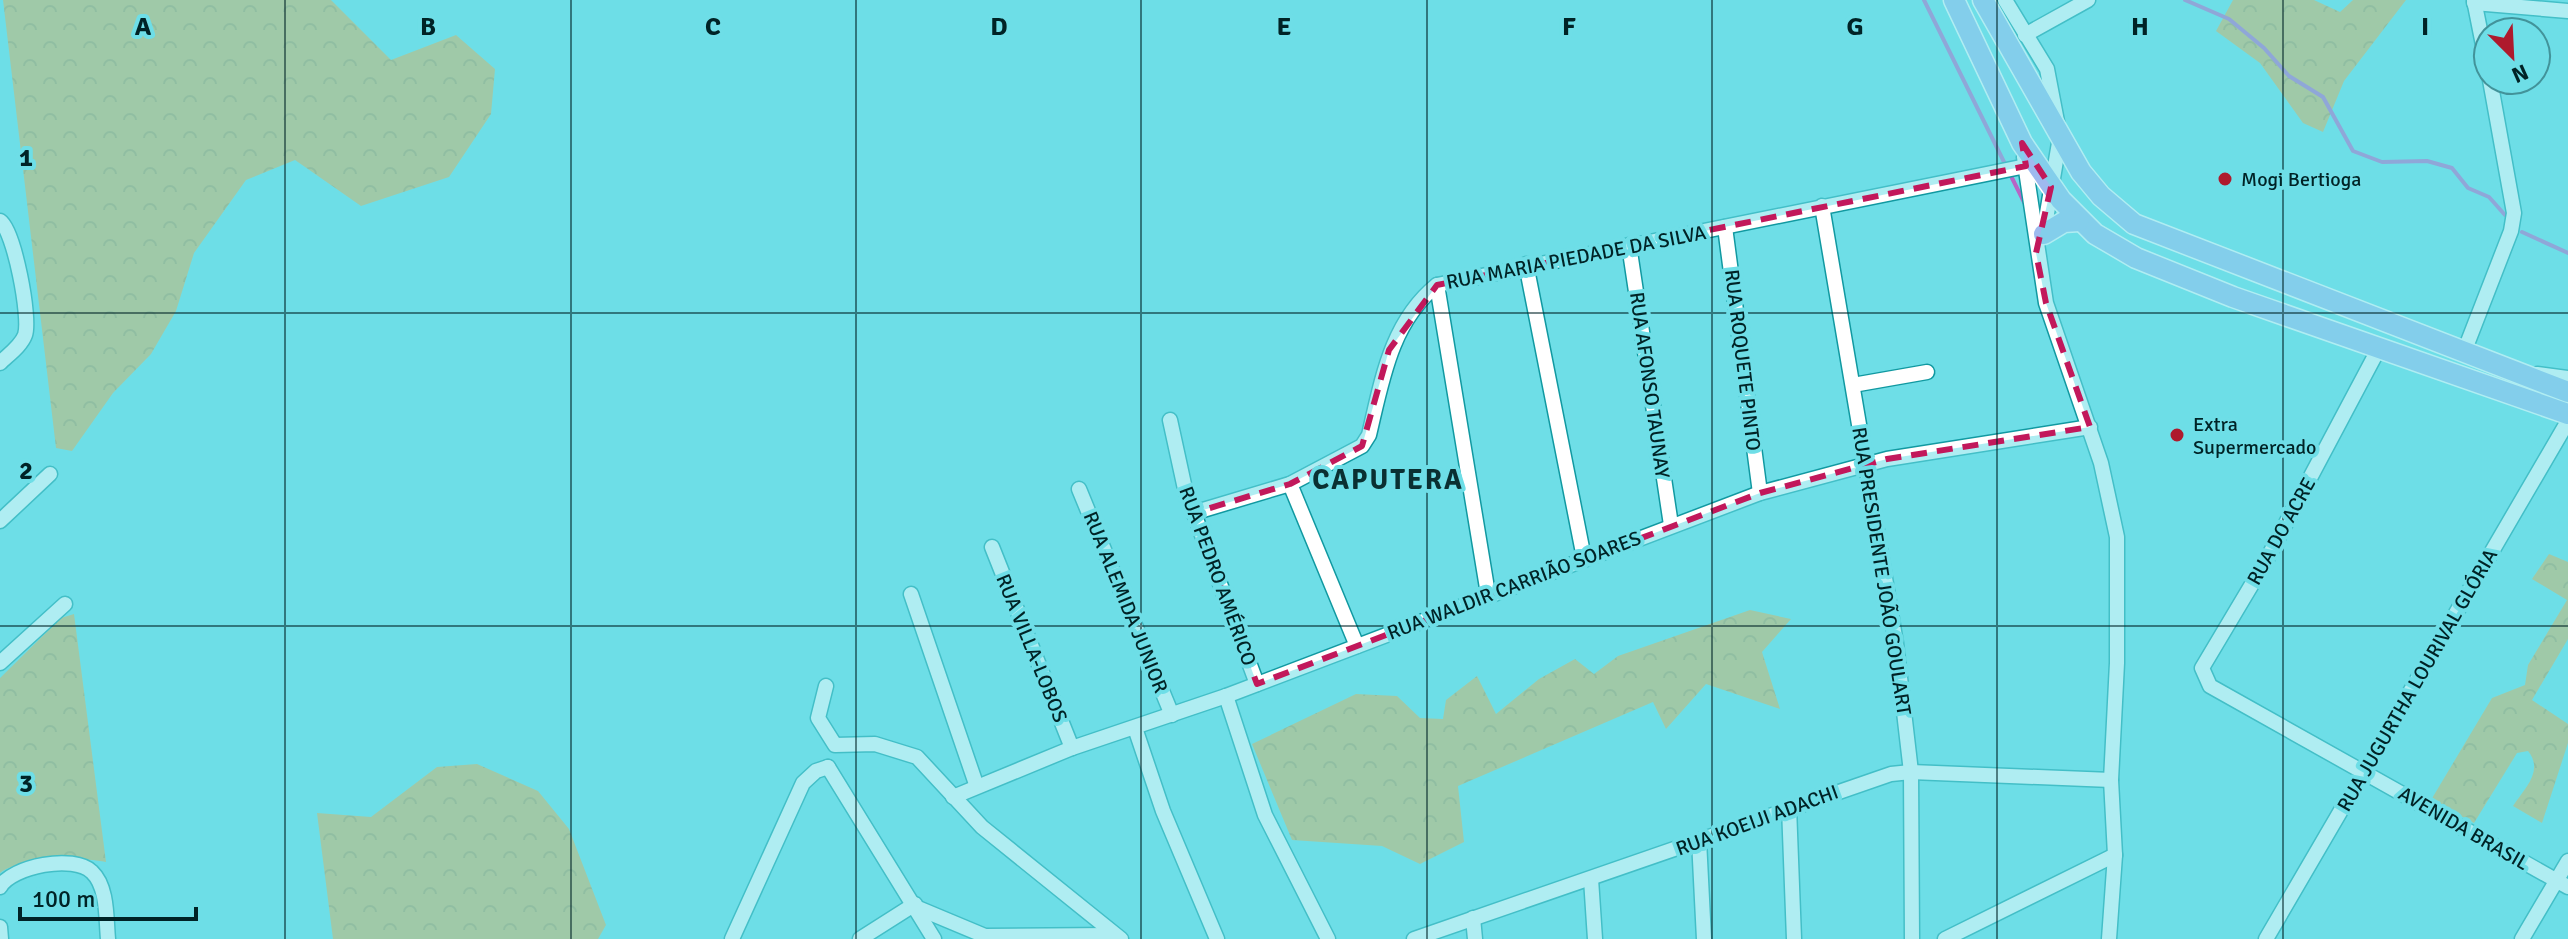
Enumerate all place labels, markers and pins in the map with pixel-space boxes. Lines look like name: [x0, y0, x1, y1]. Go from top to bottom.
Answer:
place label: Mogi Bertioga: [2241, 167, 2361, 192]
marker: Mogi Bertioga: [2216, 170, 2234, 188]
place label: Extra Supermercado: [2193, 412, 2316, 460]
marker: Extra Supermercado: [2168, 426, 2186, 444]

